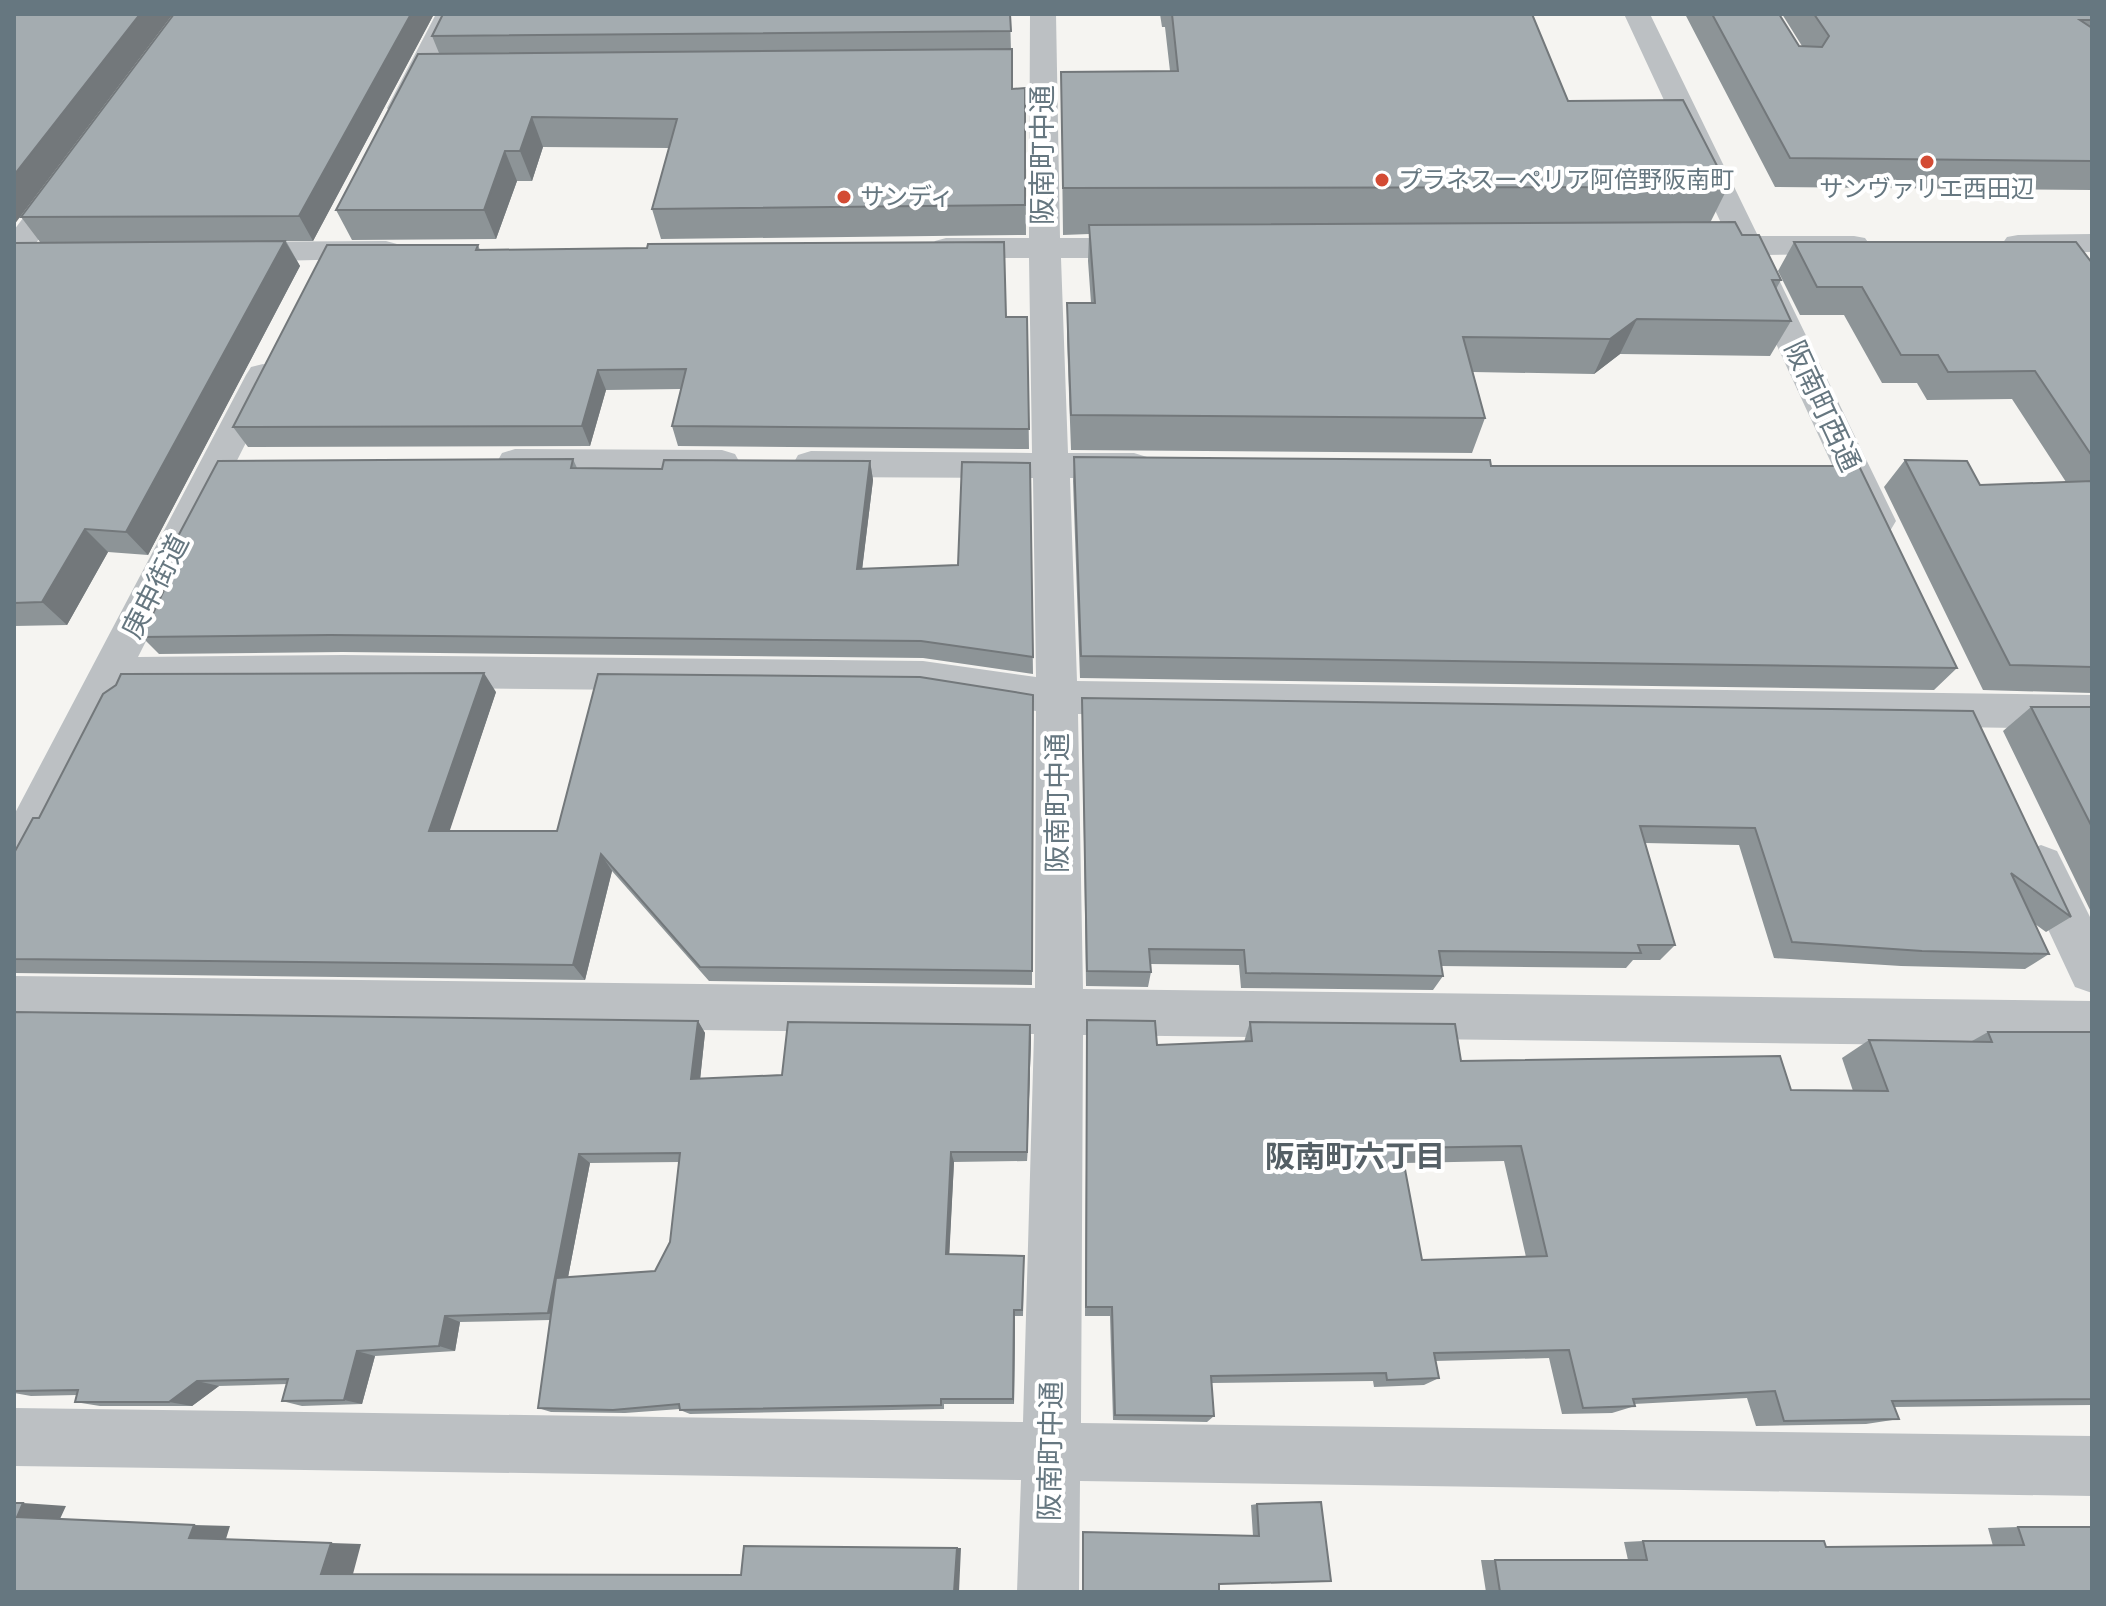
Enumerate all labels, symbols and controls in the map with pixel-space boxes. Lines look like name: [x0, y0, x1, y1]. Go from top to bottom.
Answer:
street label: 阪南町中通: [1026, 85, 1058, 225]
marker: サンヴァリエ西田辺: [1918, 153, 1936, 171]
place label: プラネスーペリア阿倍野阪南町: [1398, 166, 1734, 193]
marker: プラネスーペリア阿倍野阪南町: [1373, 171, 1391, 189]
place label: サンヴァリエ西田辺: [1819, 175, 2035, 202]
place label: サンディ: [860, 183, 954, 210]
marker: サンディ: [835, 188, 853, 206]
street label: 阪南町西通: [1779, 336, 1867, 476]
street label: 庚申街道: [115, 529, 195, 643]
street label: 阪南町中通: [1041, 733, 1073, 873]
district label: 阪南町六丁目: [1265, 1139, 1445, 1173]
street label: 阪南町中通: [1033, 1381, 1067, 1521]

